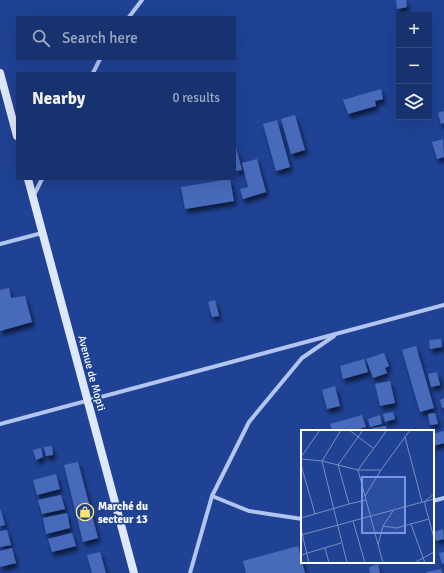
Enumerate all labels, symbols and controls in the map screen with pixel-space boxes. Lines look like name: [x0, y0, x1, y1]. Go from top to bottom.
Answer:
map controls: [396, 12, 432, 120]
button: +: [396, 12, 432, 48]
search box: [16, 16, 236, 60]
icon: search: [30, 27, 52, 49]
text: Search here: [62, 29, 138, 47]
button: −: [396, 48, 432, 84]
button: layers: [396, 84, 432, 120]
text: Nearby: [32, 88, 85, 109]
text: 0 results: [172, 90, 220, 106]
street label: Avenue de Mopti: [75, 334, 108, 412]
inset map: [301, 430, 434, 563]
place label: Marché du secteur 13: [98, 500, 148, 526]
shop icon: Marché du secteur 13: [75, 502, 95, 522]

